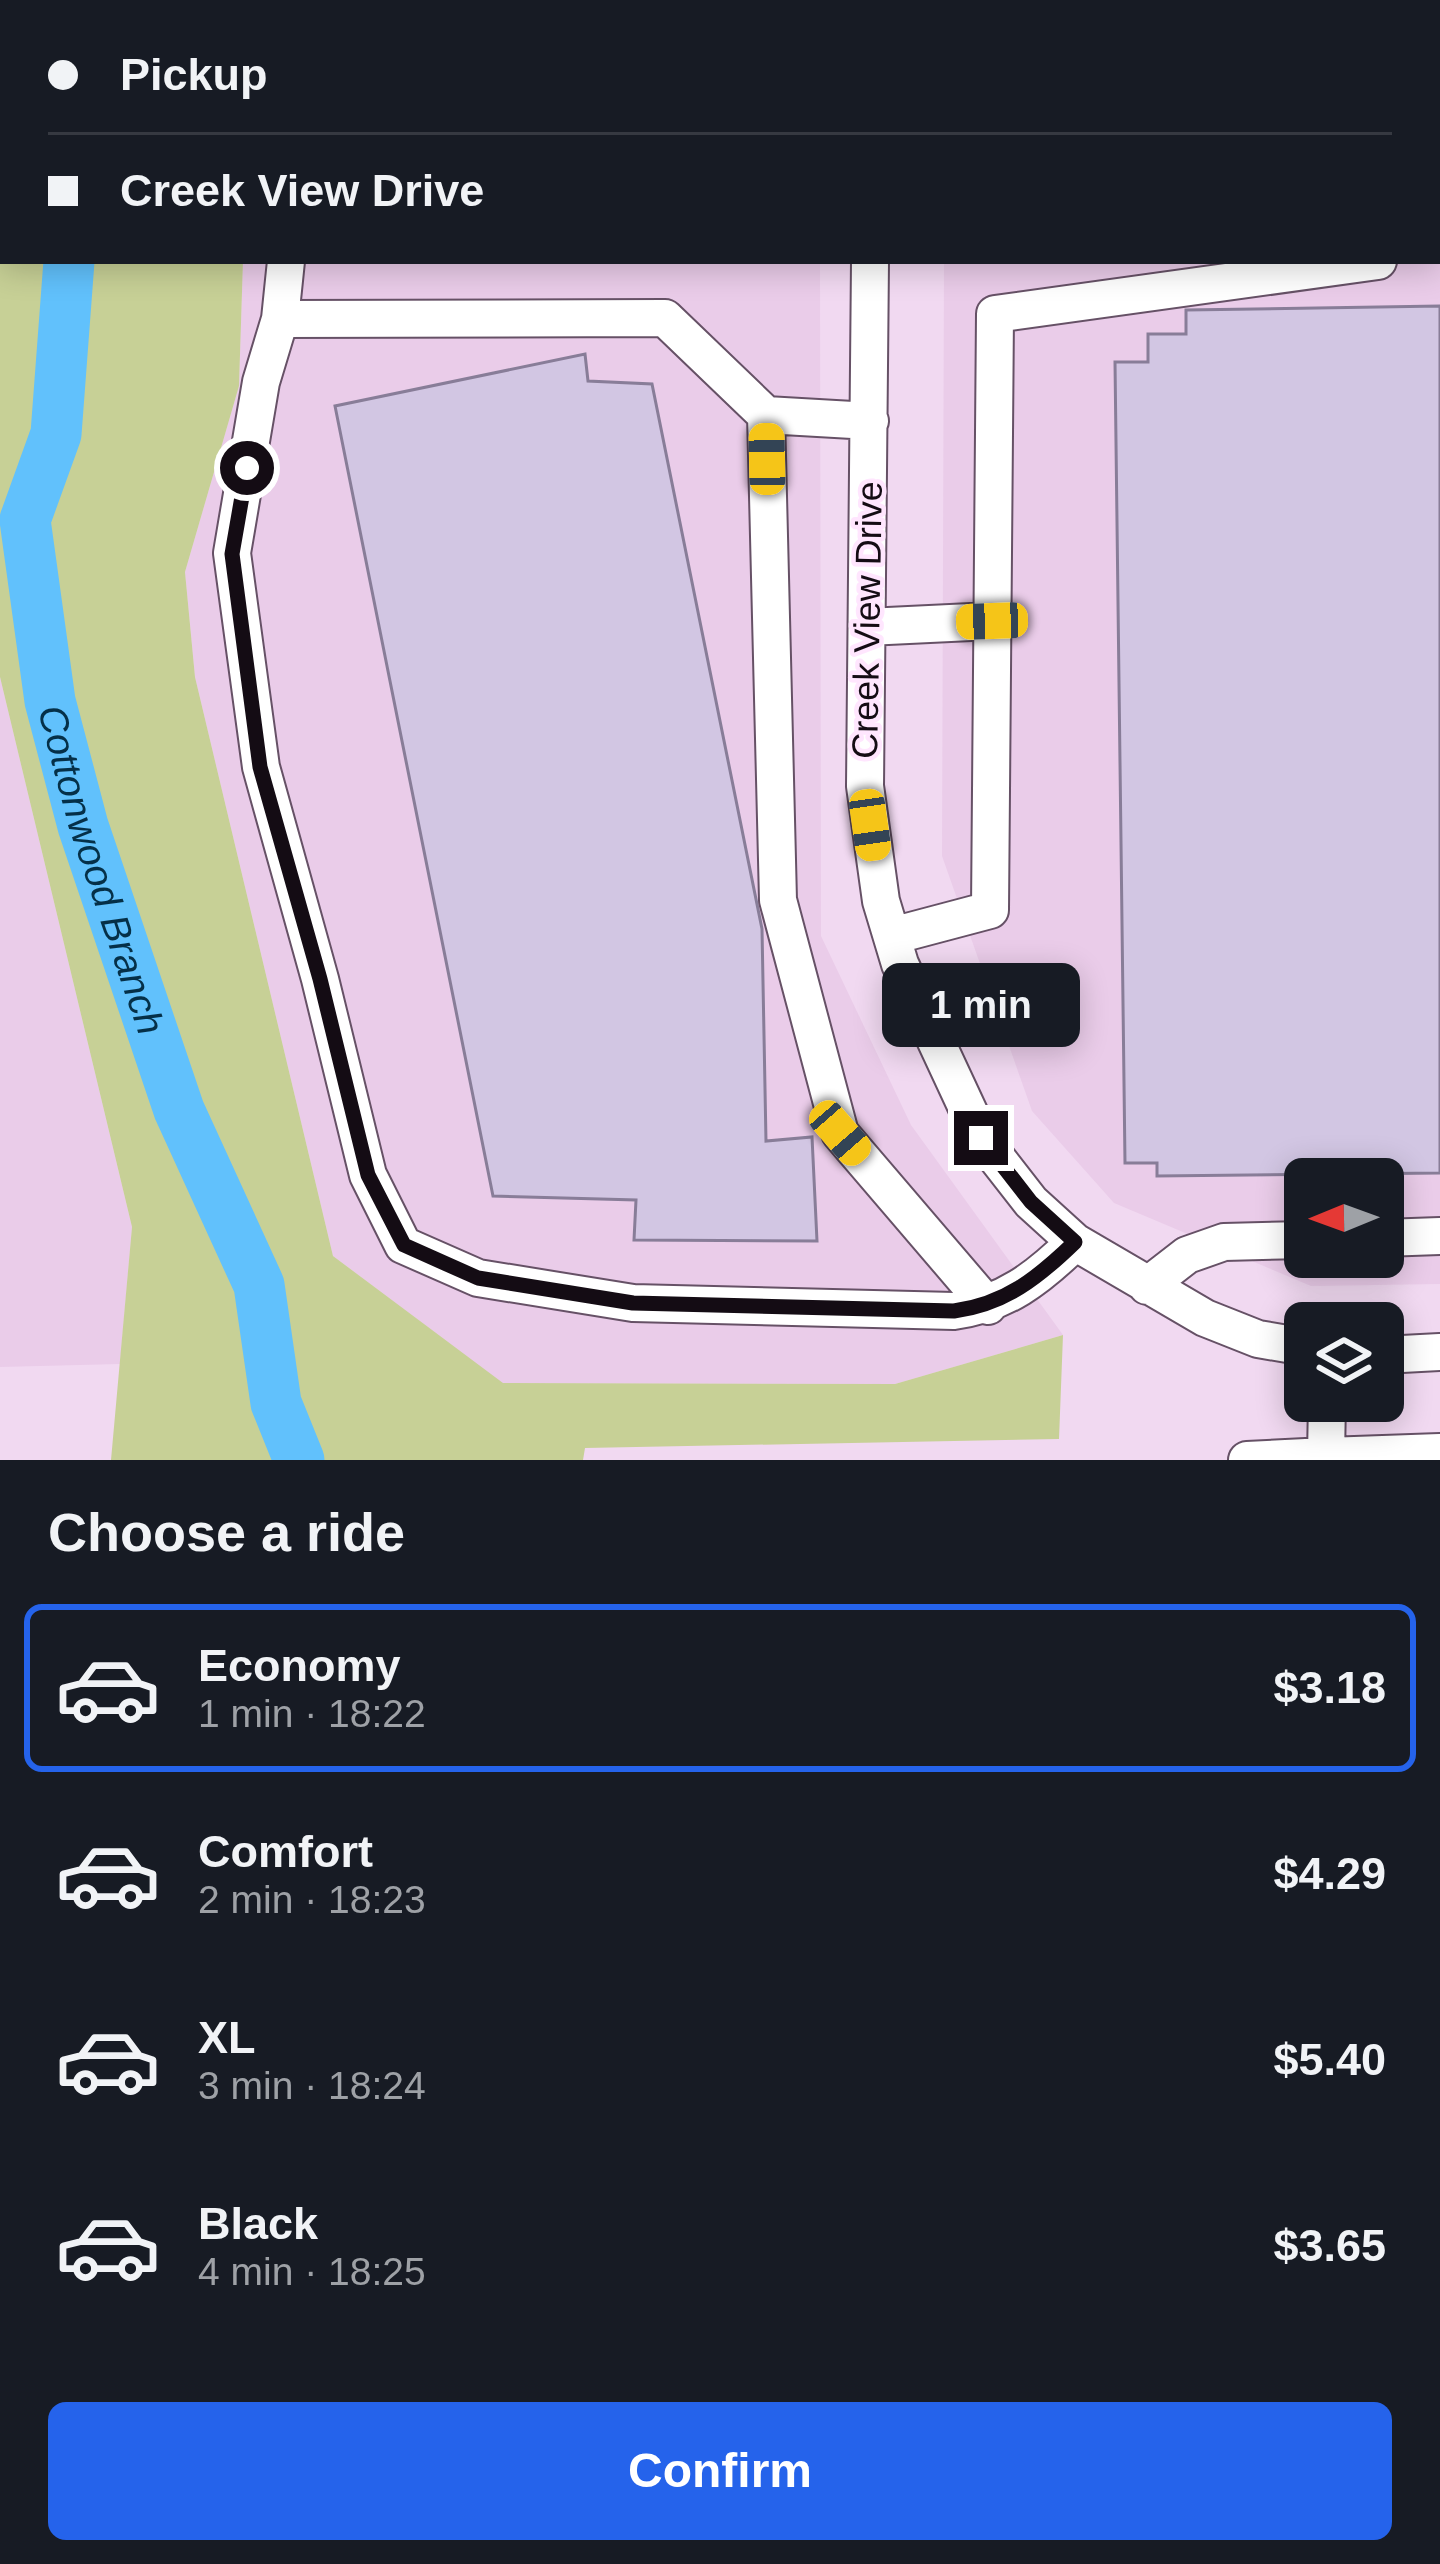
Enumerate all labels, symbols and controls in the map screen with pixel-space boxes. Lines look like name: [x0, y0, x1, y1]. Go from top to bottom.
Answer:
text: Pickup: [120, 49, 268, 100]
text: Creek View Drive: [120, 165, 484, 216]
car: [748, 423, 786, 495]
route start: [220, 441, 274, 495]
street label: Creek View Drive: [844, 481, 890, 759]
car: [955, 602, 1029, 640]
water label: Cottonwood Branch: [30, 700, 173, 1040]
car: [847, 787, 893, 863]
callout: 1 min: [882, 964, 1080, 1048]
text: 1 min: [930, 983, 1032, 1026]
car: [803, 1094, 877, 1172]
route end: [954, 1111, 1008, 1165]
north arrow: [1284, 1158, 1404, 1278]
map controls: [1284, 1158, 1404, 1422]
button: layers: [1284, 1302, 1404, 1422]
text: Choose a ride: [48, 1502, 405, 1562]
icon: car: [54, 1634, 162, 1742]
text: Economy: [198, 1640, 401, 1691]
text: $3.18: [1273, 1662, 1386, 1713]
text: 1 min · 18:22: [198, 1692, 426, 1735]
icon: car: [54, 1820, 162, 1928]
text: Comfort: [198, 1826, 373, 1877]
text: $4.29: [1273, 1848, 1386, 1899]
text: 2 min · 18:23: [198, 1878, 426, 1921]
icon: car: [54, 2006, 162, 2114]
text: XL: [198, 2012, 256, 2063]
text: $5.40: [1273, 2034, 1386, 2085]
text: 3 min · 18:24: [198, 2064, 426, 2107]
icon: car: [54, 2192, 162, 2300]
text: Black: [198, 2198, 318, 2249]
text: $3.65: [1273, 2220, 1386, 2271]
text: 4 min · 18:25: [198, 2250, 426, 2293]
button: Confirm: [48, 2402, 1392, 2540]

